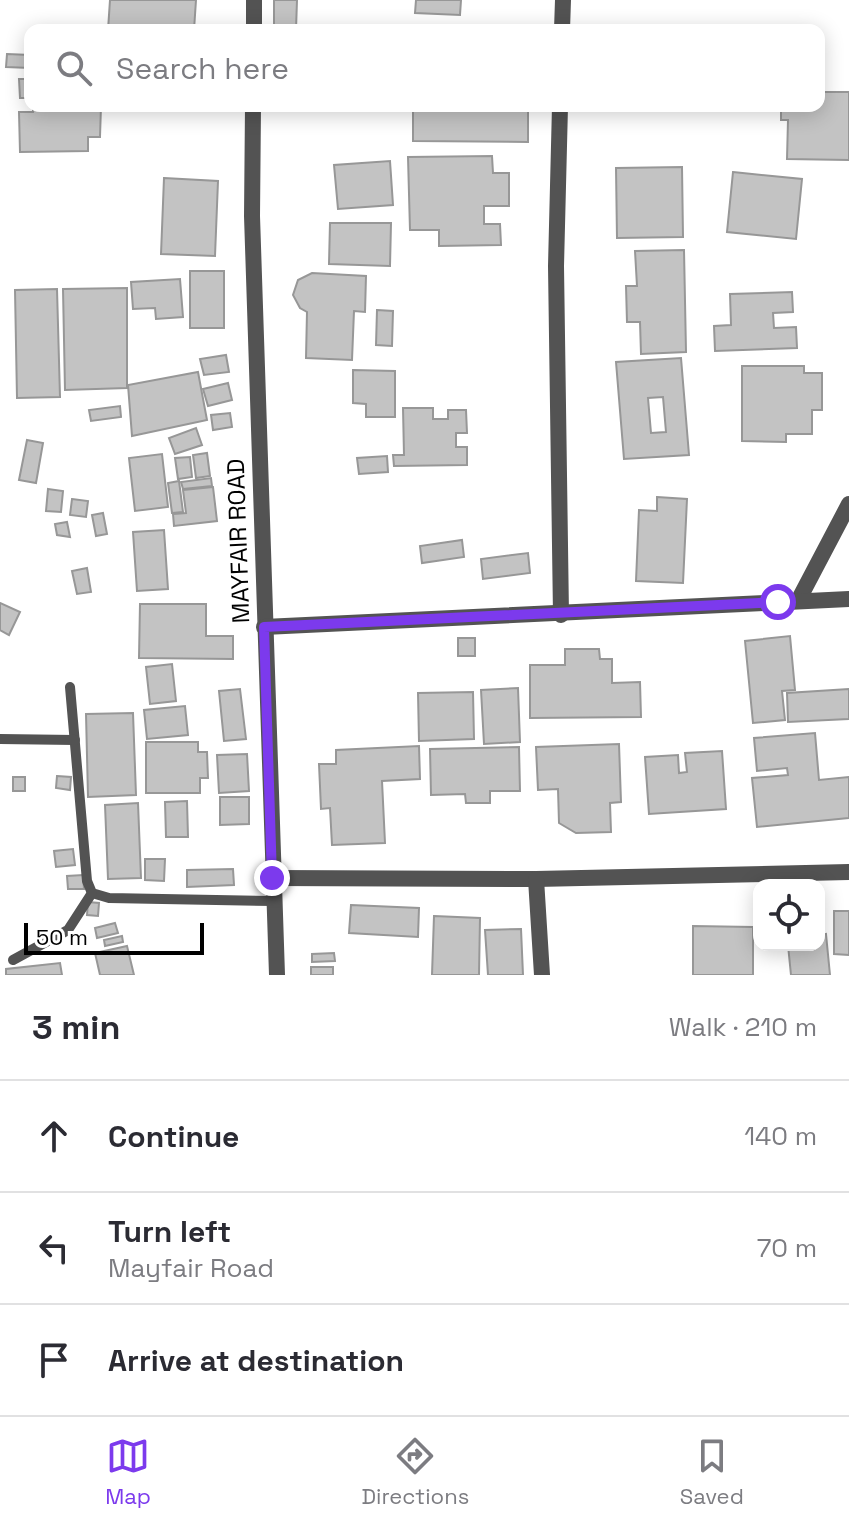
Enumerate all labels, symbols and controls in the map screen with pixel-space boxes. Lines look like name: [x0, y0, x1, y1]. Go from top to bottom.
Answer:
search box: [24, 24, 825, 112]
icon: search: [52, 46, 96, 90]
text: Search here: [116, 49, 289, 88]
street label: MAYFAIR ROAD: [220, 458, 256, 624]
route start: [760, 584, 796, 620]
route end: [254, 860, 290, 896]
map controls: [753, 879, 825, 951]
button: locate: [753, 879, 825, 951]
scale bar: [24, 919, 204, 955]
text: 50 m: [36, 923, 88, 951]
text: 3 min: [32, 1006, 120, 1049]
text: Walk · 210 m: [669, 1010, 817, 1044]
icon: ahead: [32, 1114, 76, 1158]
text: Continue: [108, 1117, 239, 1156]
text: 140 m: [744, 1119, 817, 1153]
text: Turn left: [108, 1212, 231, 1251]
icon: left: [32, 1226, 76, 1270]
text: 70 m: [757, 1231, 817, 1265]
text: Mayfair Road: [108, 1251, 274, 1285]
icon: arrive: [32, 1338, 76, 1382]
text: Arrive at destination: [108, 1341, 404, 1380]
tab: Map: [105, 1434, 151, 1510]
tab: Directions: [361, 1434, 469, 1510]
tab: Saved: [680, 1434, 744, 1510]

